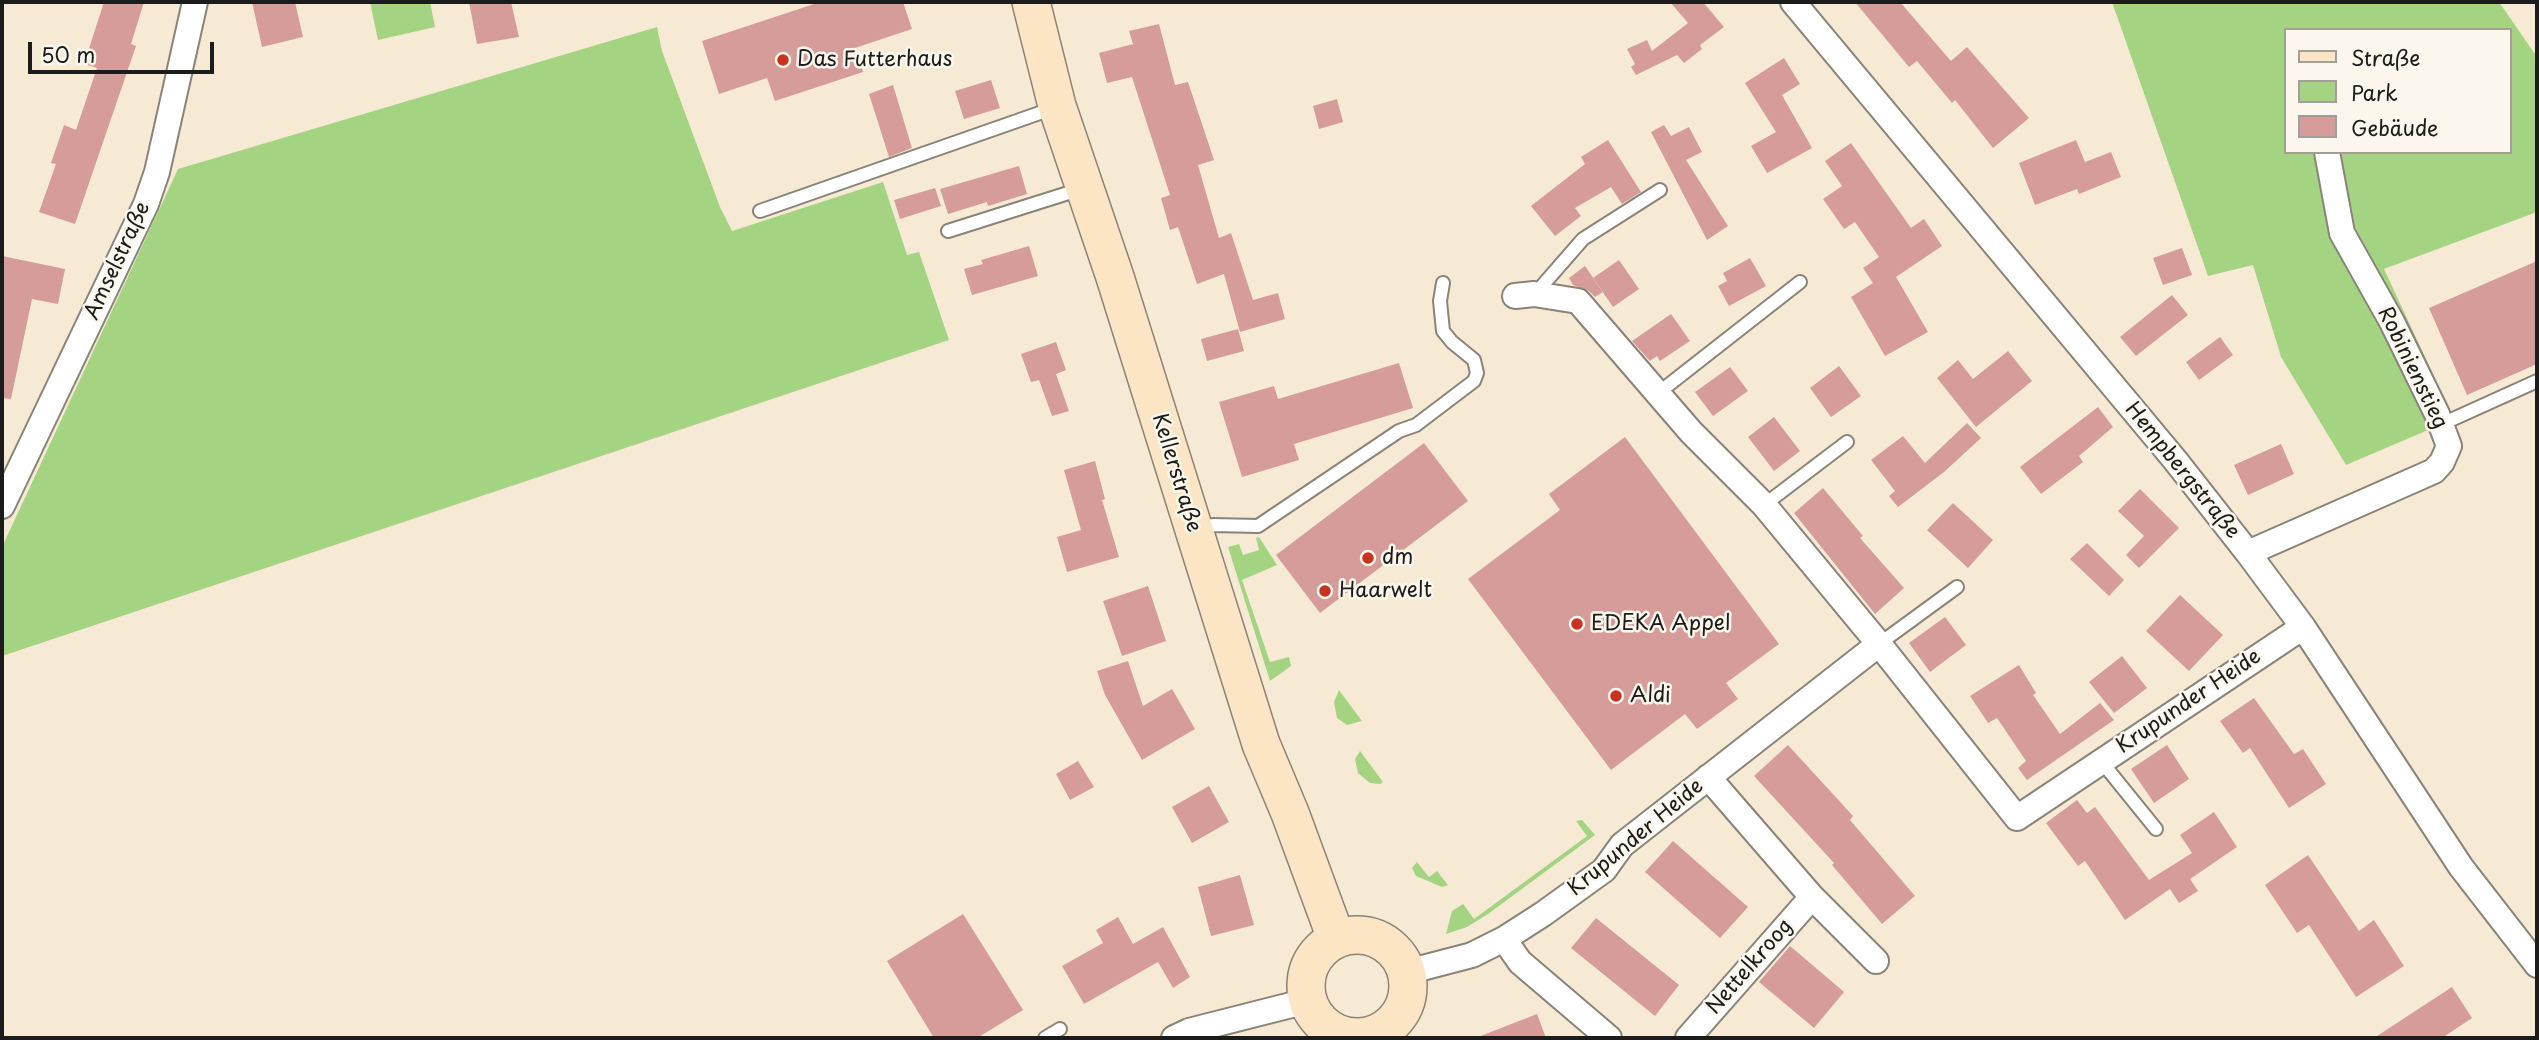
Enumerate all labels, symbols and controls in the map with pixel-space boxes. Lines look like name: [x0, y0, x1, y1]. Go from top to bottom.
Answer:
scale bar: [32, 28, 217, 72]
legend: [2284, 28, 2511, 154]
text: 50 m: [41, 38, 95, 70]
text: Straße: [2351, 41, 2420, 73]
place label: Das Futterhaus: [797, 47, 952, 73]
marker: Das Futterhaus: [775, 52, 791, 68]
text: Park: [2351, 76, 2398, 108]
text: Gebäude: [2351, 111, 2438, 143]
street label: Amselstraße: [80, 198, 156, 324]
street label: Robinienstieg: [2372, 303, 2452, 433]
street label: Hempbergstraße: [2119, 398, 2245, 544]
street label: Kellerstraße: [1146, 411, 1206, 535]
place label: dm: [1382, 545, 1413, 571]
marker: dm: [1360, 550, 1376, 566]
place label: Haarwelt: [1339, 578, 1432, 604]
marker: Haarwelt: [1317, 583, 1333, 599]
place label: EDEKA Appel: [1591, 611, 1731, 637]
marker: EDEKA Appel: [1569, 616, 1585, 632]
street label: Krupunder Heide: [2112, 644, 2266, 760]
place label: Aldi: [1630, 683, 1671, 709]
marker: Aldi: [1608, 688, 1624, 704]
street label: Krupunder Heide: [1563, 774, 1709, 902]
street label: Nettelkroog: [1702, 914, 1798, 1020]

